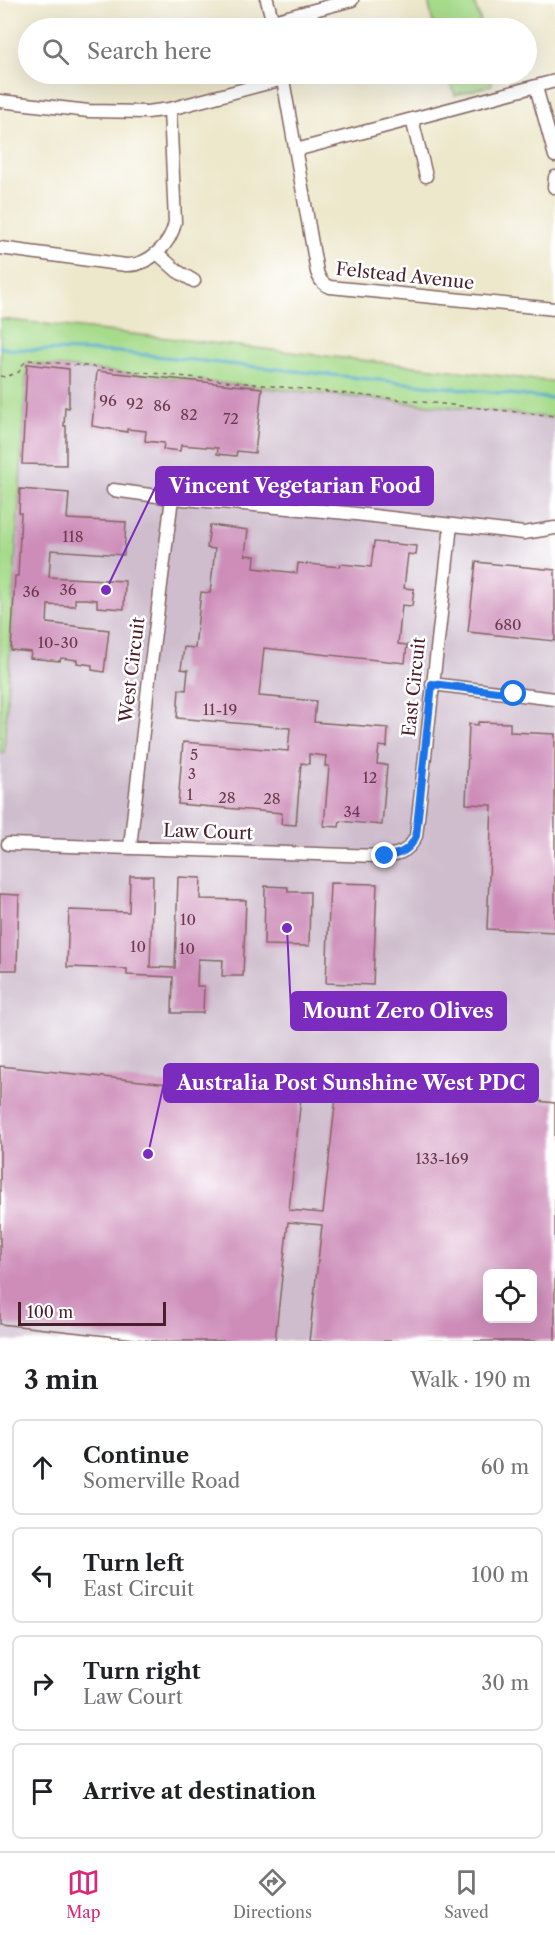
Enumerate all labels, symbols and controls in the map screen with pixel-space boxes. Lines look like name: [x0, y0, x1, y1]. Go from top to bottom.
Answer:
search box: [18, 18, 537, 84]
icon: search: [39, 35, 72, 68]
text: Search here: [87, 38, 212, 65]
street label: Felstead Avenue: [335, 258, 475, 294]
house number: 96: [99, 391, 117, 410]
house number: 92: [126, 394, 144, 413]
house number: 86: [153, 396, 171, 415]
house number: 82: [180, 405, 198, 424]
house number: 72: [223, 409, 239, 428]
callout: Vincent Vegetarian Food: [156, 467, 433, 505]
text: Vincent Vegetarian Food: [168, 474, 422, 498]
house number: 118: [62, 527, 84, 546]
house number: 36: [59, 580, 77, 599]
house number: 36: [22, 582, 40, 601]
street label: West Circuit: [114, 615, 149, 725]
house number: 680: [494, 615, 522, 634]
house number: 10-30: [38, 633, 78, 652]
street label: East Circuit: [398, 636, 430, 738]
route start: [500, 680, 526, 706]
house number: 11-19: [203, 700, 237, 719]
house number: 5: [190, 745, 198, 764]
house number: 3: [188, 764, 196, 783]
house number: 12: [363, 768, 377, 787]
house number: 1: [187, 785, 194, 804]
house number: 28: [218, 788, 236, 807]
house number: 28: [263, 789, 281, 808]
house number: 34: [344, 802, 360, 821]
street label: Law Court: [163, 819, 254, 845]
route end: [371, 842, 397, 868]
house number: 10: [180, 910, 196, 929]
house number: 10: [130, 937, 146, 956]
house number: 10: [179, 939, 195, 958]
callout: Mount Zero Olives: [291, 992, 506, 1030]
text: Mount Zero Olives: [302, 999, 494, 1023]
callout: Australia Post Sunshine West PDC: [164, 1064, 538, 1102]
text: Australia Post Sunshine West PDC: [176, 1071, 525, 1095]
house number: 133-169: [415, 1149, 469, 1168]
map controls: [483, 1269, 537, 1323]
button: locate: [483, 1269, 537, 1323]
scale bar: [18, 1299, 166, 1326]
text: 100 m: [27, 1302, 73, 1322]
text: 3 min: [24, 1364, 98, 1396]
text: Walk · 190 m: [410, 1368, 531, 1392]
text: Continue: [83, 1442, 189, 1469]
icon: ahead: [26, 1451, 59, 1484]
text: 60 m: [481, 1455, 529, 1479]
text: Somerville Road: [83, 1469, 240, 1493]
text: Turn left: [83, 1550, 184, 1577]
icon: left: [26, 1559, 59, 1592]
text: 100 m: [471, 1563, 529, 1587]
text: East Circuit: [83, 1577, 194, 1601]
text: Turn right: [83, 1658, 201, 1685]
icon: right: [26, 1667, 59, 1700]
text: 30 m: [481, 1671, 529, 1695]
text: Law Court: [83, 1685, 183, 1709]
icon: arrive: [26, 1775, 59, 1808]
text: Arrive at destination: [83, 1778, 316, 1805]
tab: Map: [66, 1866, 101, 1922]
tab: Directions: [233, 1866, 312, 1922]
tab: Saved: [444, 1866, 489, 1922]

